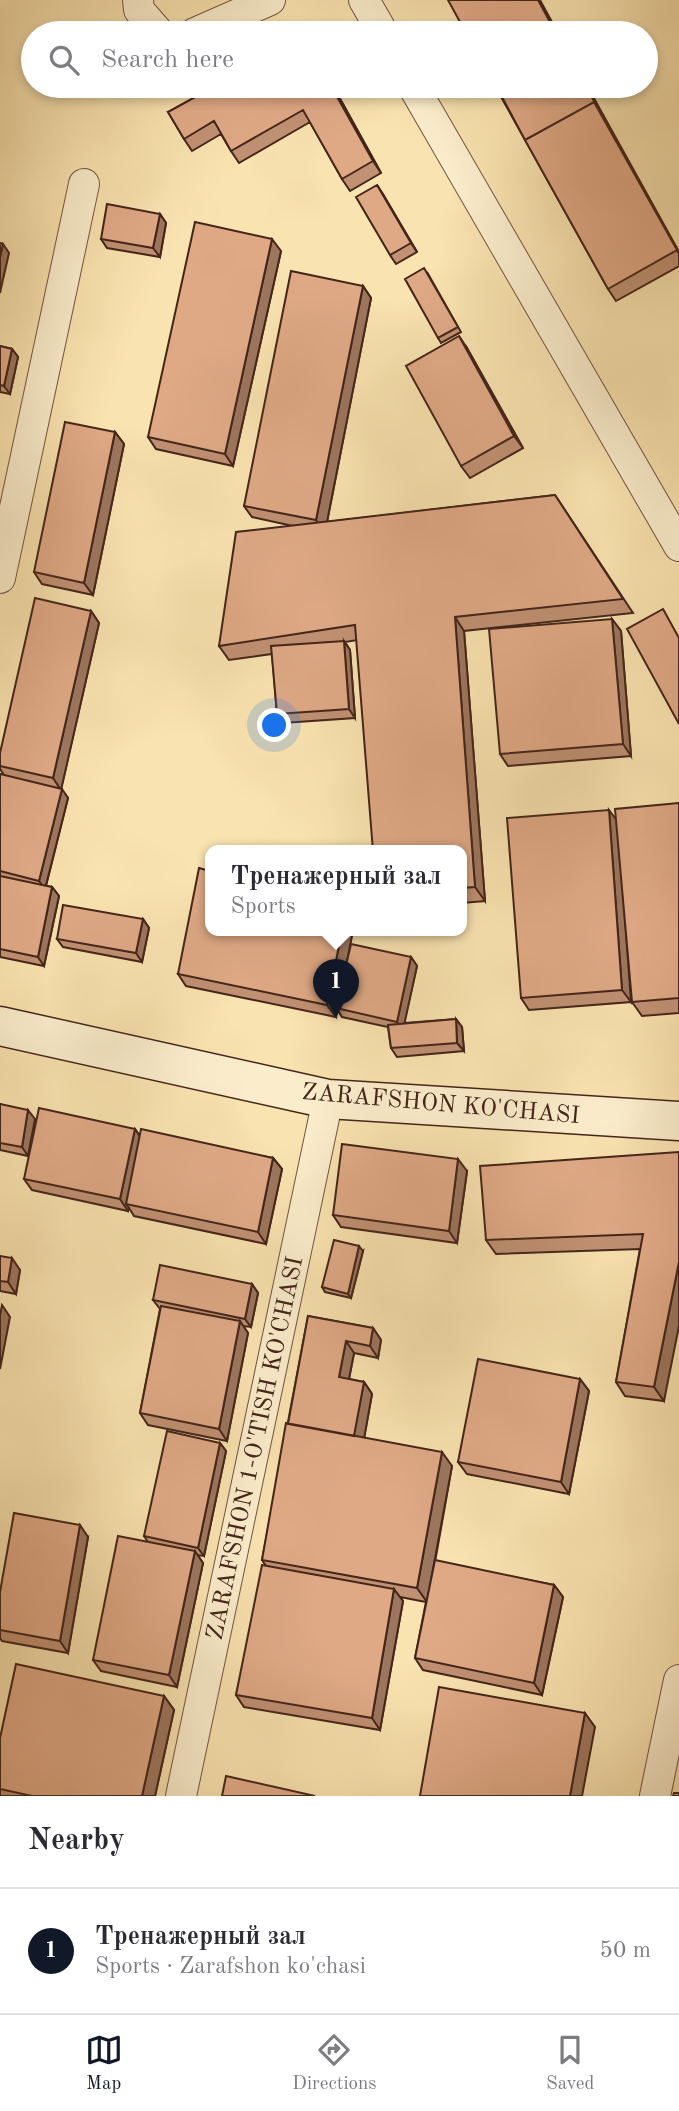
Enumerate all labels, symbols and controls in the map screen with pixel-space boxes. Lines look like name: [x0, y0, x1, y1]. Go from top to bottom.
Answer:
search box: [21, 21, 658, 98]
icon: search: [45, 41, 83, 79]
text: Search here: [101, 47, 234, 73]
your location: [257, 708, 291, 742]
popup: [205, 845, 467, 936]
text: Тренажерный зал: [231, 864, 441, 890]
text: Sports: [231, 895, 296, 918]
pin: 1: [313, 959, 359, 1017]
street label: ZARAFSHON KO'CHASI: [301, 1081, 581, 1129]
street label: ZARAFSHON 1-O'TISH KO'CHASI: [204, 1254, 308, 1642]
text: Nearby: [28, 1826, 125, 1856]
text: Тренажерный зал: [95, 1924, 306, 1950]
text: 1: [44, 1939, 58, 1962]
text: 50 m: [600, 1939, 651, 1962]
text: Sports · Zarafshon ko'chasi: [95, 1955, 366, 1978]
tab: Map: [85, 2031, 123, 2096]
tab: Directions: [292, 2031, 377, 2096]
tab: Saved: [546, 2031, 594, 2096]

